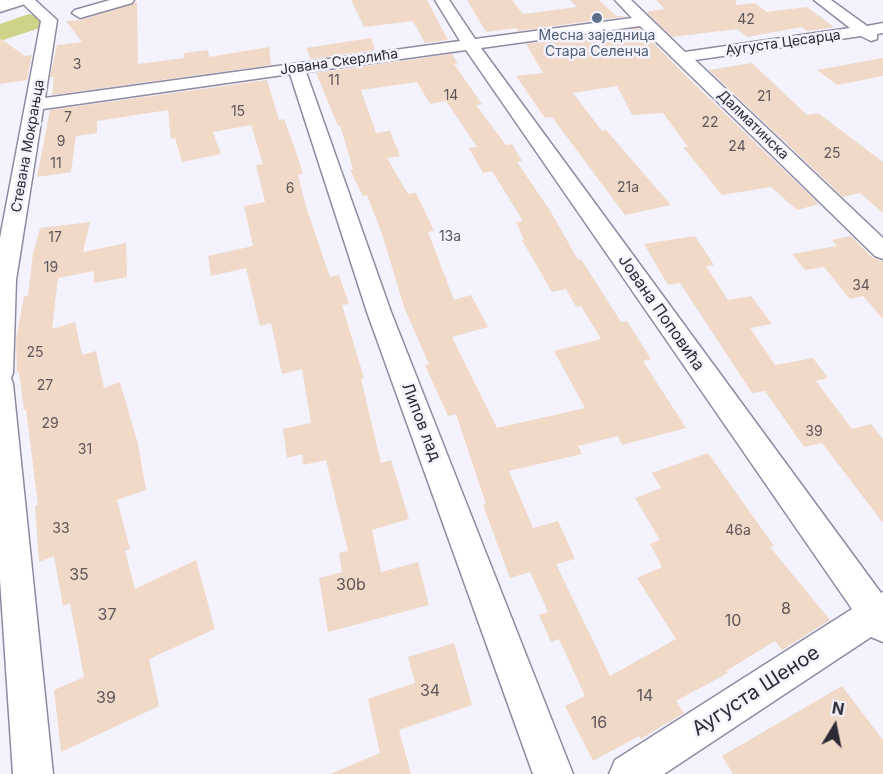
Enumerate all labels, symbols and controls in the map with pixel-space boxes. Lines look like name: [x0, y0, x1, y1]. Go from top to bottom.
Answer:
marker: Месна заједница Стара Селенча: [590, 11, 604, 25]
house number: 42: [737, 12, 755, 28]
street label: Аугуста Цесарца: [724, 27, 842, 59]
place label: Месна заједница Стара Селенча: [539, 28, 655, 60]
street label: Јована Скерлића: [279, 45, 399, 79]
house number: 3: [73, 57, 81, 73]
house number: 11: [328, 73, 340, 89]
street label: Стевана Мокрањца: [8, 78, 48, 214]
street label: Далматинска: [714, 87, 792, 163]
house number: 14: [444, 88, 458, 104]
house number: 21: [757, 89, 771, 105]
house number: 15: [231, 104, 245, 120]
house number: 7: [64, 110, 72, 126]
house number: 22: [701, 115, 719, 131]
house number: 9: [57, 134, 65, 150]
house number: 24: [728, 139, 746, 155]
house number: 25: [823, 146, 841, 162]
house number: 11: [50, 156, 62, 172]
house number: 21a: [617, 180, 639, 196]
house number: 6: [286, 181, 294, 197]
house number: 13a: [439, 229, 461, 245]
house number: 17: [48, 230, 62, 246]
street label: Јована Поповића: [614, 251, 708, 375]
house number: 19: [44, 260, 58, 276]
house number: 34: [852, 278, 870, 294]
house number: 25: [26, 345, 44, 361]
house number: 27: [37, 378, 53, 394]
street label: Липов лад: [397, 380, 445, 464]
house number: 29: [41, 416, 59, 432]
house number: 39: [805, 424, 823, 440]
house number: 31: [78, 442, 92, 458]
house number: 33: [52, 521, 70, 537]
house number: 46a: [725, 523, 751, 539]
house number: 35: [69, 565, 89, 585]
house number: 30b: [336, 575, 366, 595]
house number: 8: [781, 599, 791, 619]
house number: 37: [98, 605, 116, 625]
house number: 10: [725, 611, 741, 631]
street label: Аугуста Шеное: [688, 641, 824, 741]
house number: 34: [420, 681, 440, 701]
house number: 14: [637, 686, 653, 706]
house number: 39: [96, 688, 116, 708]
north arrow: [805, 696, 865, 756]
text: N: [830, 697, 846, 719]
house number: 16: [591, 713, 607, 733]

